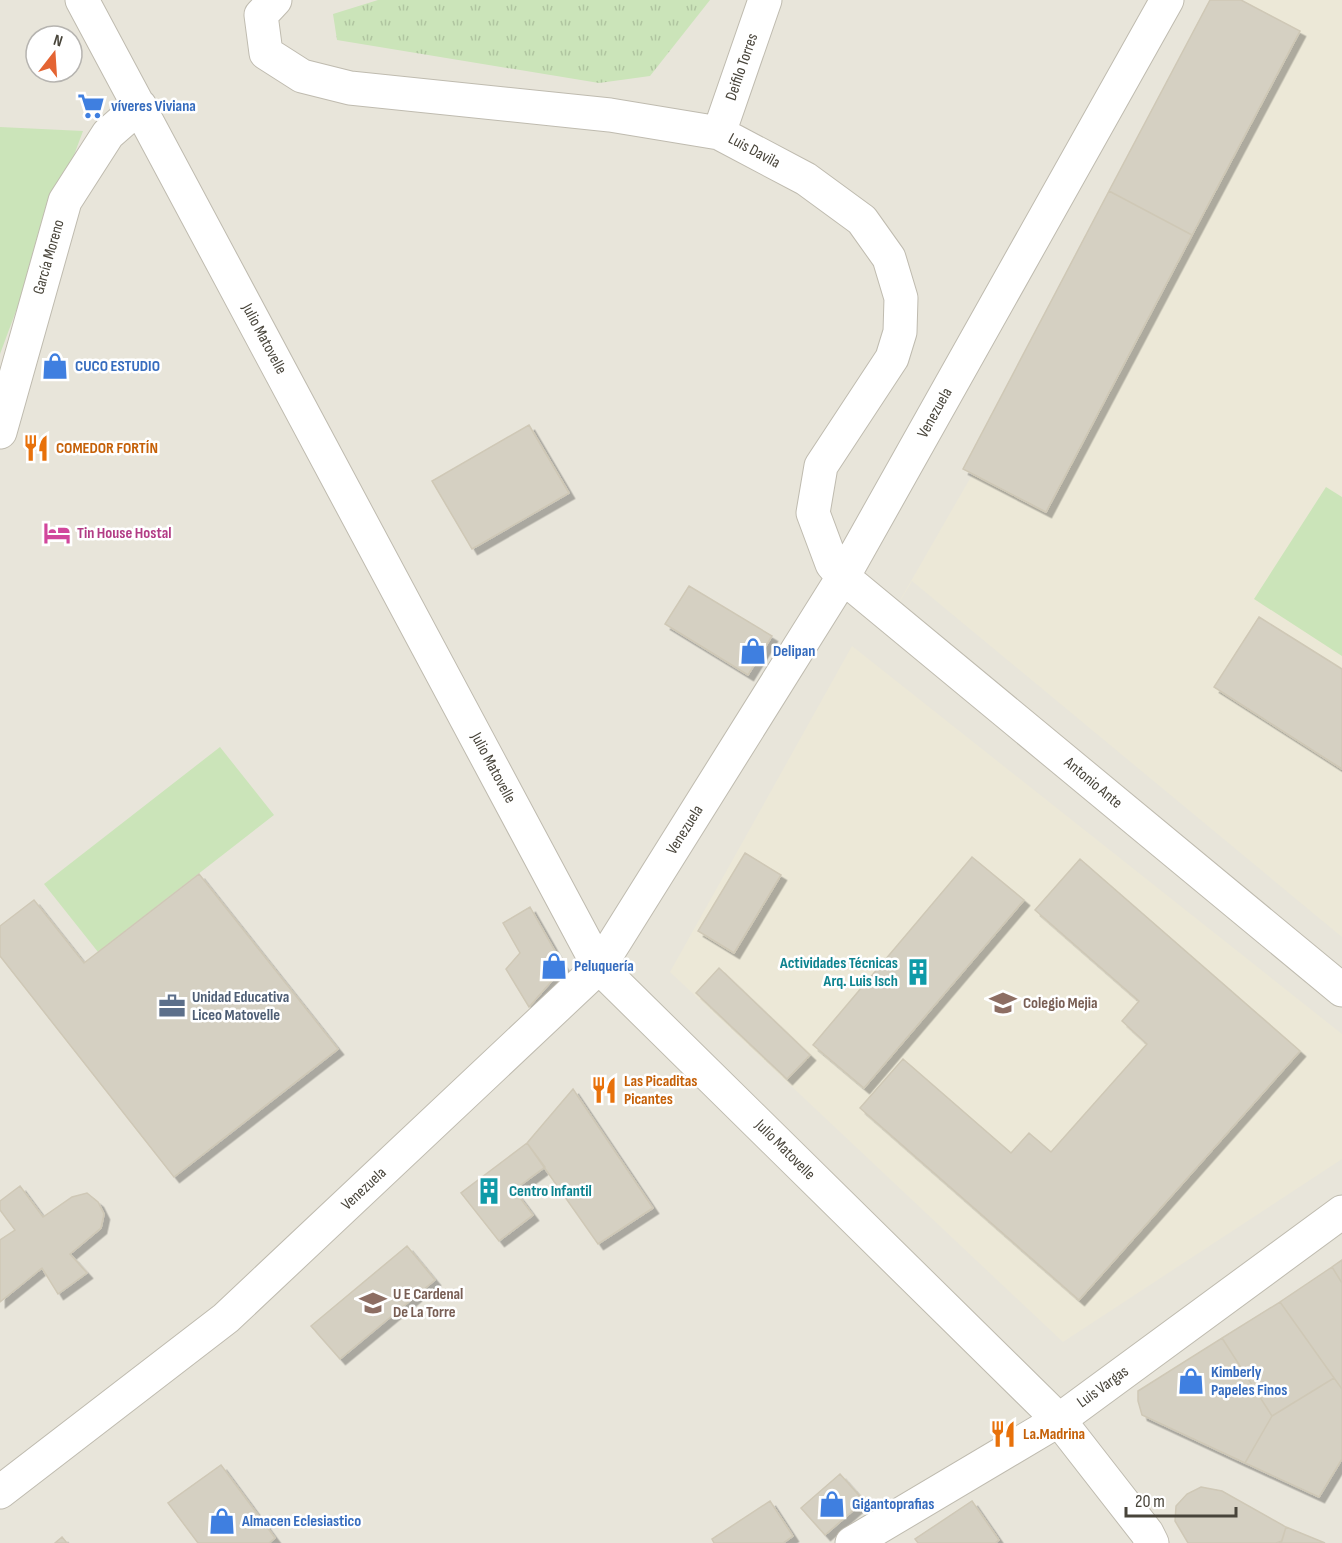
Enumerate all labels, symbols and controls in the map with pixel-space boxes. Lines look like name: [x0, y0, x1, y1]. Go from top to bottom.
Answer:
north arrow: [24, 24, 84, 84]
text: N: [51, 31, 65, 51]
street label: Deifilo Torres: [722, 31, 762, 103]
supermarket icon: víveres Viviana: [76, 91, 106, 121]
place label: víveres Viviana: [111, 97, 196, 116]
street label: Luis Davila: [725, 129, 783, 173]
street label: García Moreno: [29, 217, 69, 297]
street label: Julio Matovelle: [237, 300, 291, 378]
shop icon: CUCO ESTUDIO: [40, 351, 70, 381]
place label: CUCO ESTUDIO: [75, 357, 160, 376]
street label: Venezuela: [913, 385, 957, 441]
restaurant icon: COMEDOR FORTÍN: [21, 433, 51, 463]
place label: COMEDOR FORTÍN: [56, 439, 158, 458]
hotel icon: Tin House Hostal: [42, 518, 72, 548]
place label: Tin House Hostal: [77, 524, 172, 543]
shop icon: Delipan: [738, 636, 768, 666]
place label: Delipan: [773, 642, 815, 661]
street label: Julio Matovelle: [466, 729, 520, 807]
street label: Antonio Ante: [1059, 753, 1126, 813]
street label: Venezuela: [663, 802, 707, 858]
shop icon: Peluquería: [539, 951, 569, 981]
place label: Actividades Técnicas Arq. Luis Isch: [779, 954, 898, 991]
place label: Peluquería: [574, 957, 634, 976]
building icon: Actividades Técnicas Arq. Luis Isch: [903, 957, 933, 987]
place label: Unidad Educativa Liceo Matovelle: [192, 988, 289, 1025]
school or university icon: Colegio Mejia: [988, 988, 1018, 1018]
office icon: Unidad Educativa Liceo Matovelle: [157, 991, 187, 1021]
place label: Colegio Mejia: [1023, 994, 1098, 1013]
place label: Las Picaditas Picantes: [624, 1072, 697, 1109]
restaurant icon: Las Picaditas Picantes: [589, 1075, 619, 1105]
street label: Julio Matovelle: [750, 1115, 819, 1184]
street label: Venezuela: [338, 1163, 390, 1215]
building icon: Centro Infantil: [474, 1176, 504, 1206]
place label: Centro Infantil: [509, 1182, 592, 1201]
place label: U E Cardenal De La Torre: [393, 1285, 463, 1322]
school or university icon: U E Cardenal De La Torre: [358, 1288, 388, 1318]
street label: Luis Vargas: [1074, 1362, 1133, 1412]
place label: Kimberly Papeles Finos: [1211, 1363, 1287, 1400]
shop icon: Kimberly Papeles Finos: [1176, 1366, 1206, 1396]
restaurant icon: La.Madrina: [988, 1419, 1018, 1449]
place label: La.Madrina: [1023, 1425, 1085, 1444]
scale bar: [1126, 1480, 1236, 1518]
shop icon: Gigantoprafias: [817, 1489, 847, 1519]
text: 20 m: [1135, 1491, 1165, 1512]
place label: Gigantoprafias: [852, 1495, 935, 1514]
shop icon: Almacen Eclesiastico: [207, 1506, 237, 1536]
place label: Almacen Eclesiastico: [241, 1512, 361, 1531]

